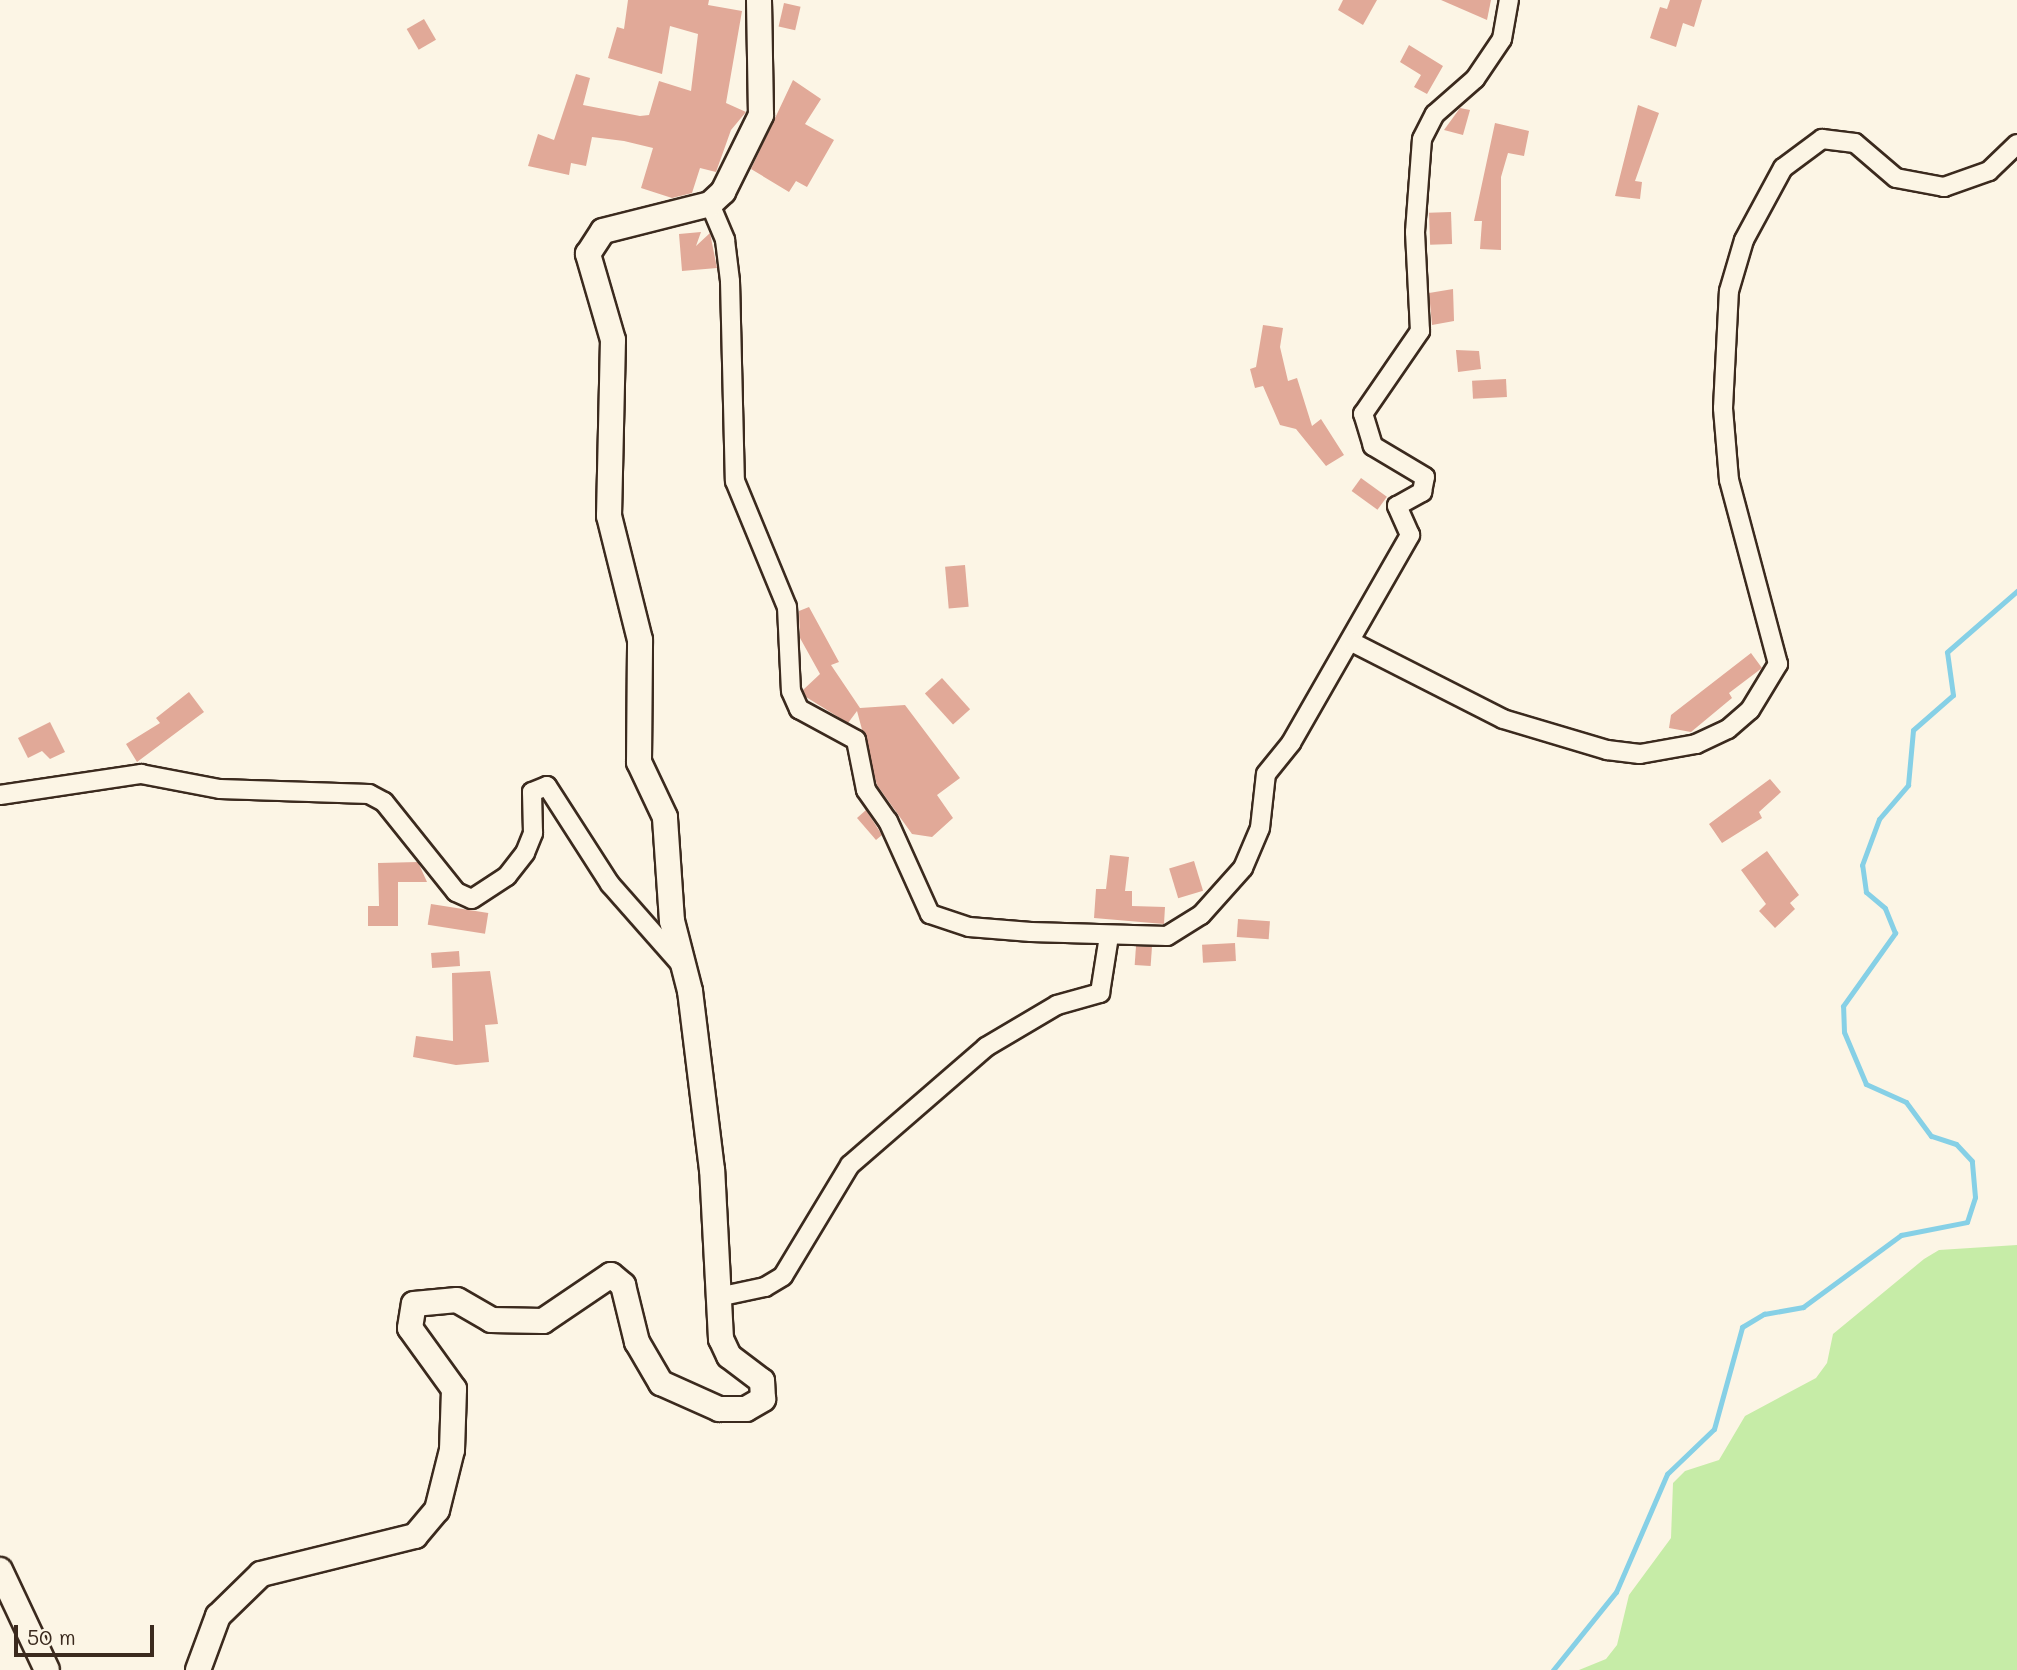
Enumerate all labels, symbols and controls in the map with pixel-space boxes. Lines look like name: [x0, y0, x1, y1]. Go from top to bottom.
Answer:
scale bar: [18, 1610, 158, 1654]
text: 50 m: [27, 1623, 76, 1650]

